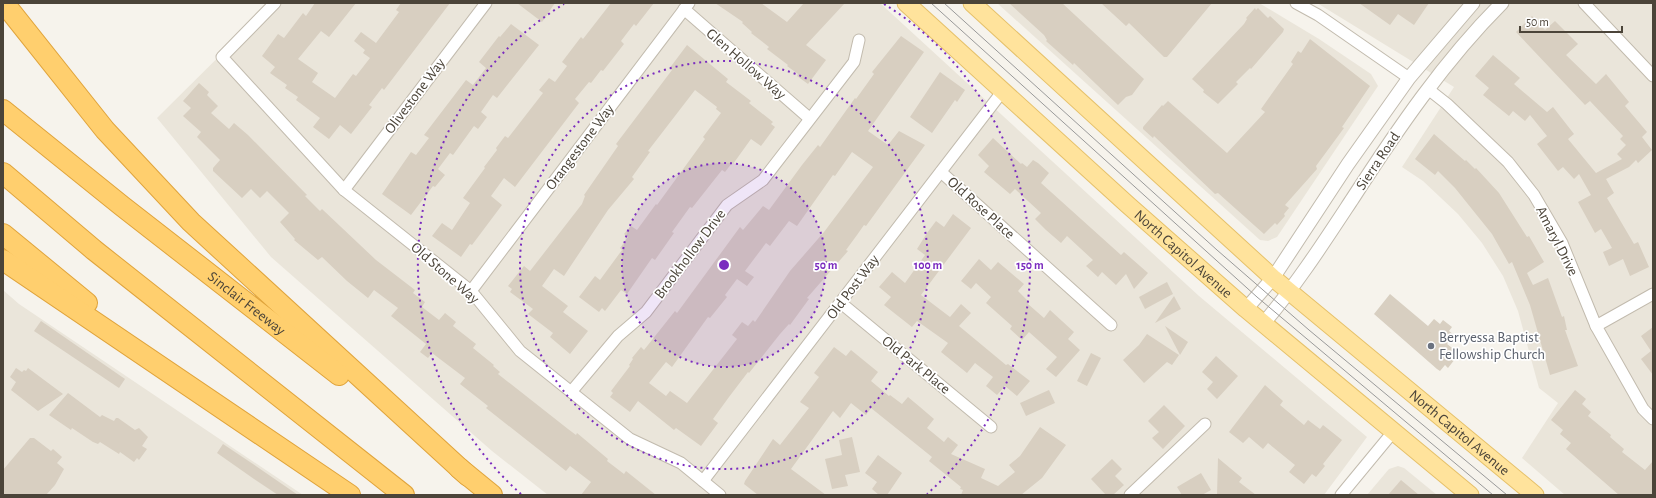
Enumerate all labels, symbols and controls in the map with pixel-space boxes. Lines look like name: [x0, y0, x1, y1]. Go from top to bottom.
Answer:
scale bar: [1520, 8, 1622, 34]
text: 50 m: [1526, 16, 1549, 28]
street label: Glen Hollow Way: [703, 26, 789, 103]
street label: Olivestone Way: [382, 55, 448, 136]
street label: Orangestone Way: [543, 101, 617, 193]
street label: Sierra Road: [1353, 129, 1403, 193]
street label: Old Rose Place: [945, 174, 1018, 242]
street label: Amaryl Drive: [1533, 204, 1581, 278]
street label: Brookhollow Drive: [652, 206, 728, 302]
street label: North Capitol Avenue: [1132, 207, 1235, 301]
street label: Old Stone Way: [408, 239, 483, 307]
street label: Old Post Way: [824, 251, 882, 322]
centre of rings: [717, 258, 731, 272]
text: 50 m: [815, 259, 838, 271]
text: 100 m: [914, 259, 942, 271]
text: 150 m: [1016, 259, 1044, 271]
street label: Sinclair Freeway: [205, 268, 289, 338]
place label: Berryessa Baptist Fellowship Church: [1439, 330, 1545, 362]
street label: Old Park Place: [879, 333, 953, 397]
marker: Berryessa Baptist Fellowship Church: [1426, 341, 1436, 351]
street label: North Capitol Avenue: [1407, 387, 1513, 478]

